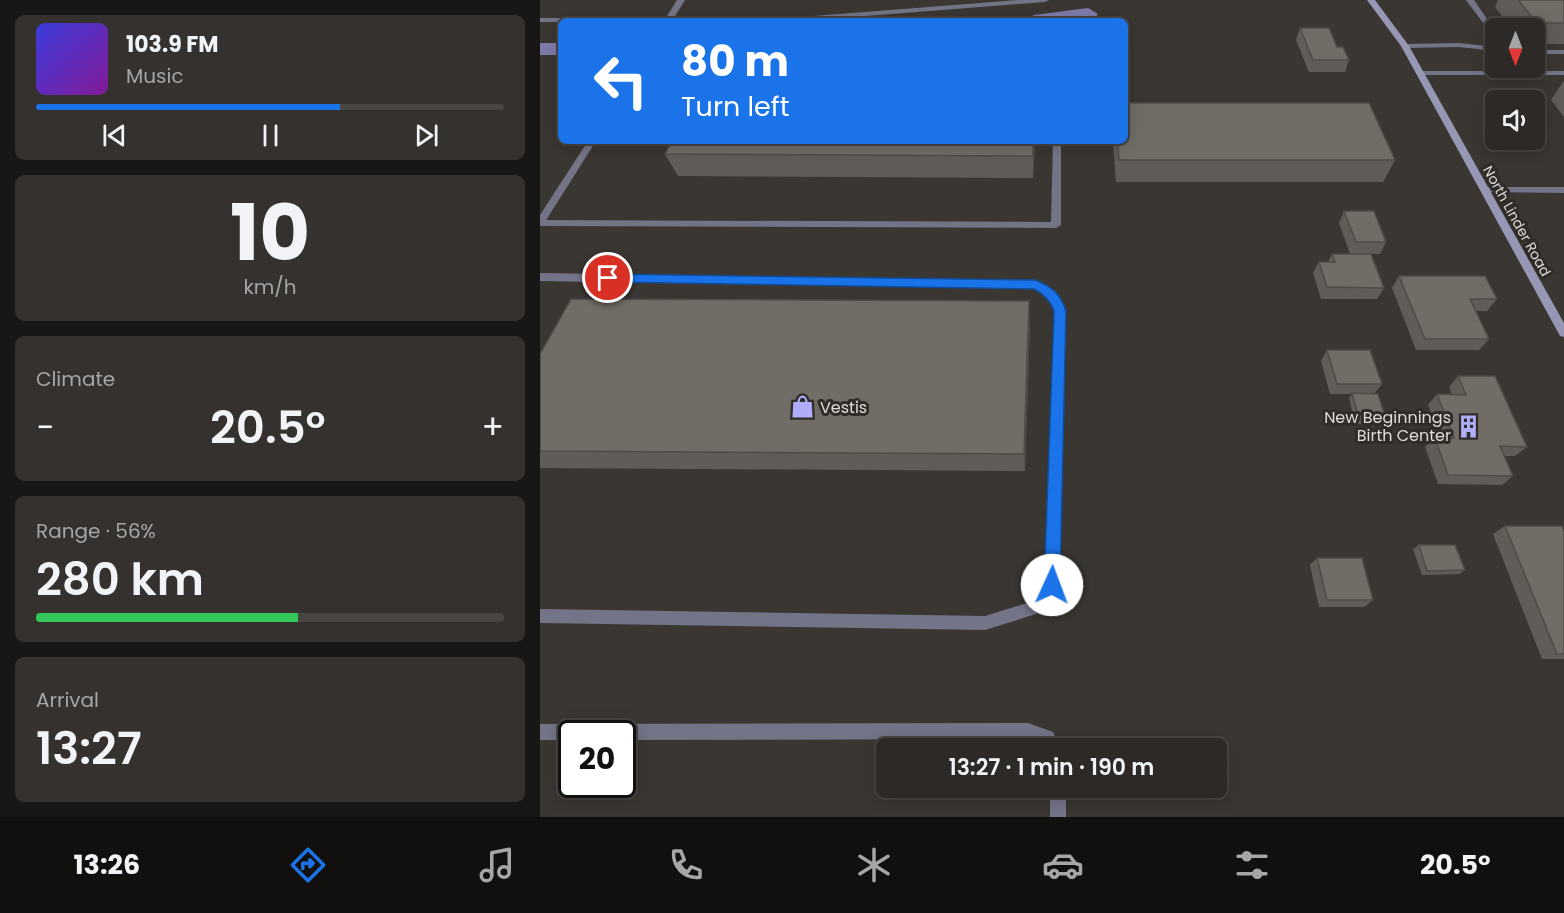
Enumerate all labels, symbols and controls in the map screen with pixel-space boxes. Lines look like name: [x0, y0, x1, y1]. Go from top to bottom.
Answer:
north arrow: [1485, 18, 1545, 78]
map controls: [1485, 18, 1545, 150]
text: 103.9 FM: [126, 29, 219, 60]
text: 80 m: [681, 32, 789, 91]
icon: left: [582, 42, 660, 120]
text: Music: [126, 62, 184, 90]
text: Turn left: [681, 88, 790, 125]
button: sound: [1485, 90, 1545, 150]
icon: previous: [98, 119, 131, 152]
icon: pause: [254, 119, 287, 152]
icon: next: [410, 119, 443, 152]
street label: North Linder Road: [1478, 162, 1556, 280]
text: 10: [230, 178, 310, 287]
pin: [582, 252, 633, 303]
icon: arrive: [591, 261, 624, 294]
text: km/h: [243, 273, 297, 301]
text: Climate: [36, 365, 115, 393]
shop icon: Vestis: [789, 394, 815, 420]
text: 20.5°: [210, 396, 326, 459]
place label: Vestis: [820, 396, 867, 419]
text: −: [36, 404, 54, 451]
text: +: [481, 404, 504, 451]
place label: New Beginnings Birth Center: [1324, 406, 1451, 447]
building icon: New Beginnings Birth Center: [1456, 413, 1482, 439]
text: Range · 56%: [36, 517, 156, 545]
text: 280 km: [36, 548, 204, 611]
position arrow: [1020, 553, 1084, 617]
text: Arrival: [36, 686, 99, 714]
text: 13:27: [36, 717, 142, 780]
speed limit sign: 20: [558, 720, 636, 798]
text: 13:27 · 1 min · 190 m: [949, 752, 1154, 783]
icon: directions: [287, 844, 329, 886]
icon: music: [476, 844, 518, 886]
icon: phone: [665, 844, 707, 886]
icon: climate: [853, 844, 895, 886]
icon: car: [1042, 844, 1084, 886]
icon: filters: [1231, 844, 1273, 886]
text: 13:26: [73, 846, 140, 883]
text: 20.5°: [1420, 846, 1491, 883]

